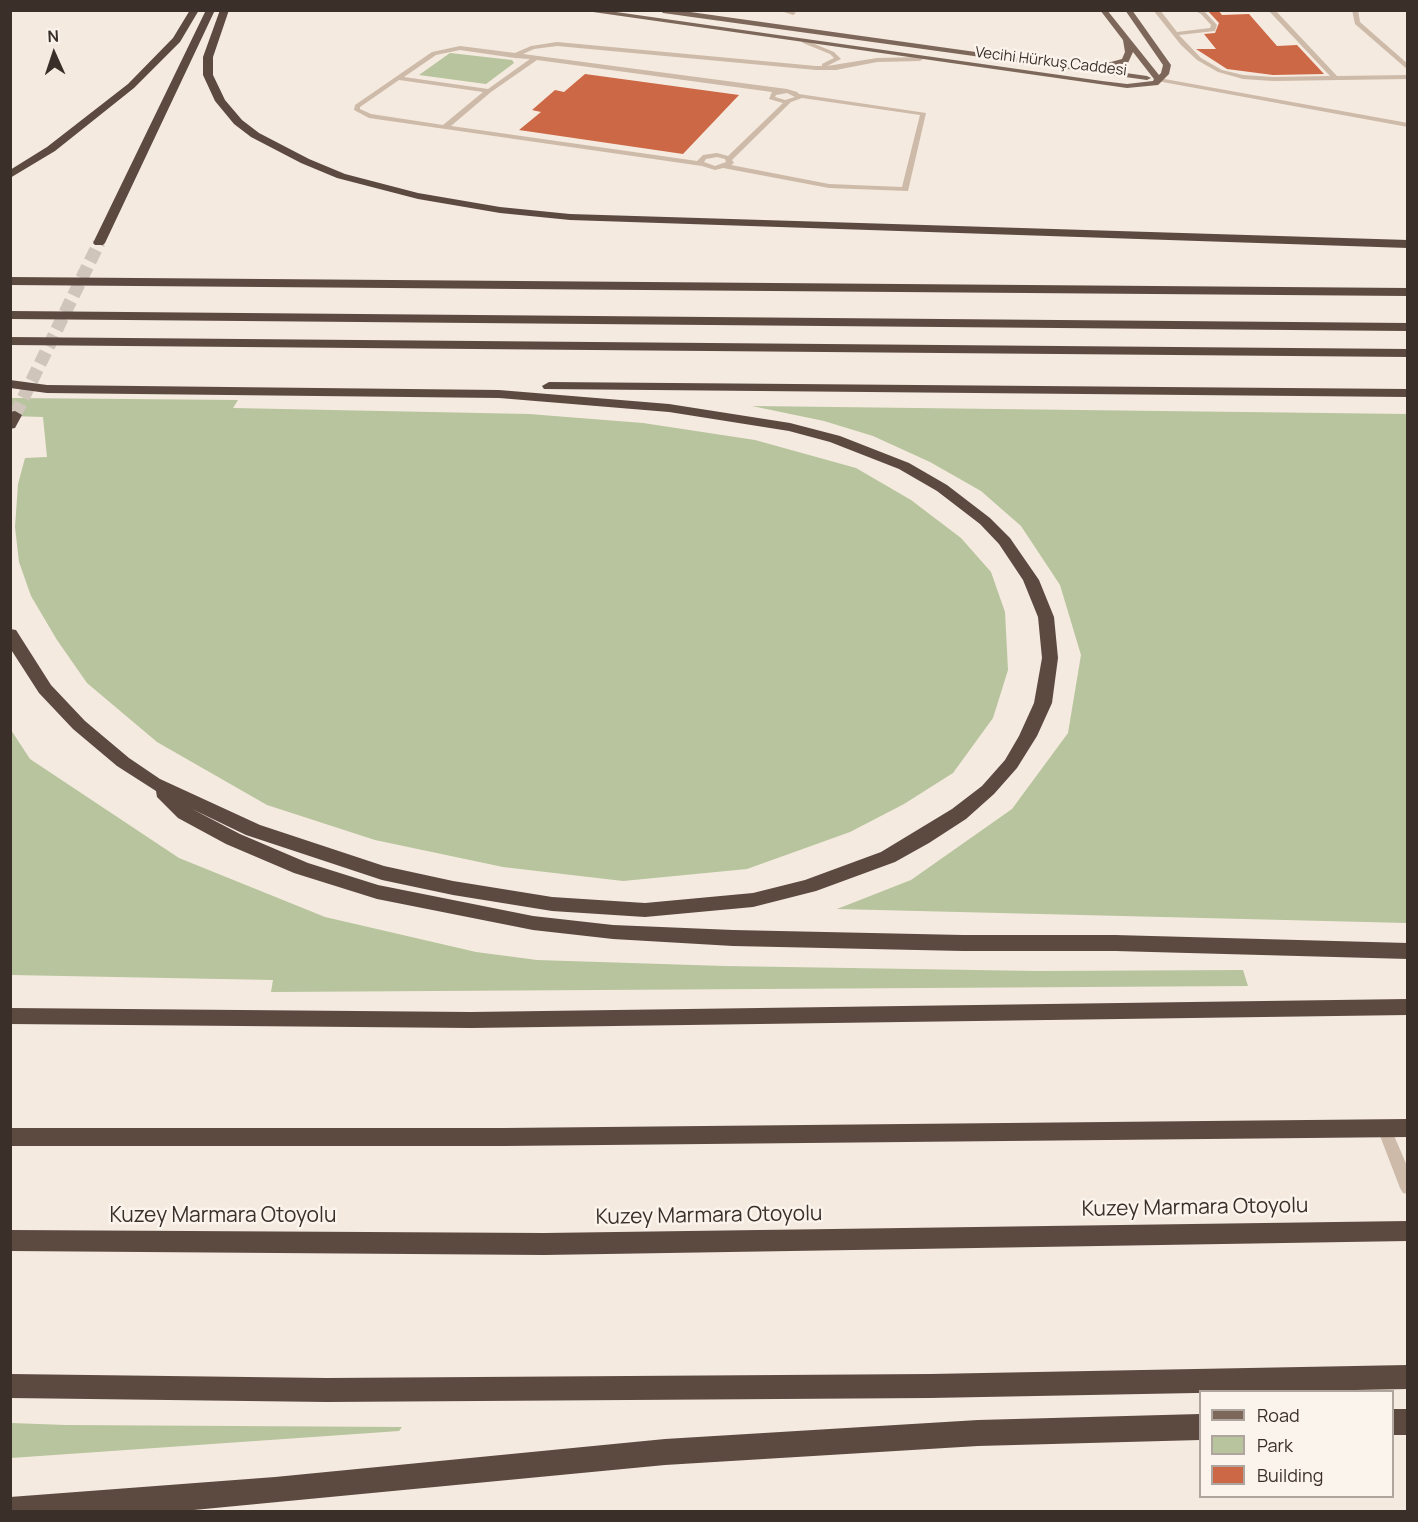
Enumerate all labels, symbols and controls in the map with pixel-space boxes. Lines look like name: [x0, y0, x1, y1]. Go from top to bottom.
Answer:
north arrow: [24, 24, 84, 84]
text: N: [47, 25, 59, 47]
street label: Vecihi Hürkuş Caddesi: [974, 44, 1128, 80]
street label: Kuzey Marmara Otoyolu: [1081, 1193, 1309, 1223]
street label: Kuzey Marmara Otoyolu: [595, 1201, 823, 1231]
street label: Kuzey Marmara Otoyolu: [110, 1203, 336, 1229]
legend: [1199, 1390, 1394, 1498]
text: Road: [1257, 1403, 1300, 1427]
text: Park: [1257, 1433, 1293, 1457]
text: Building: [1257, 1463, 1323, 1487]

